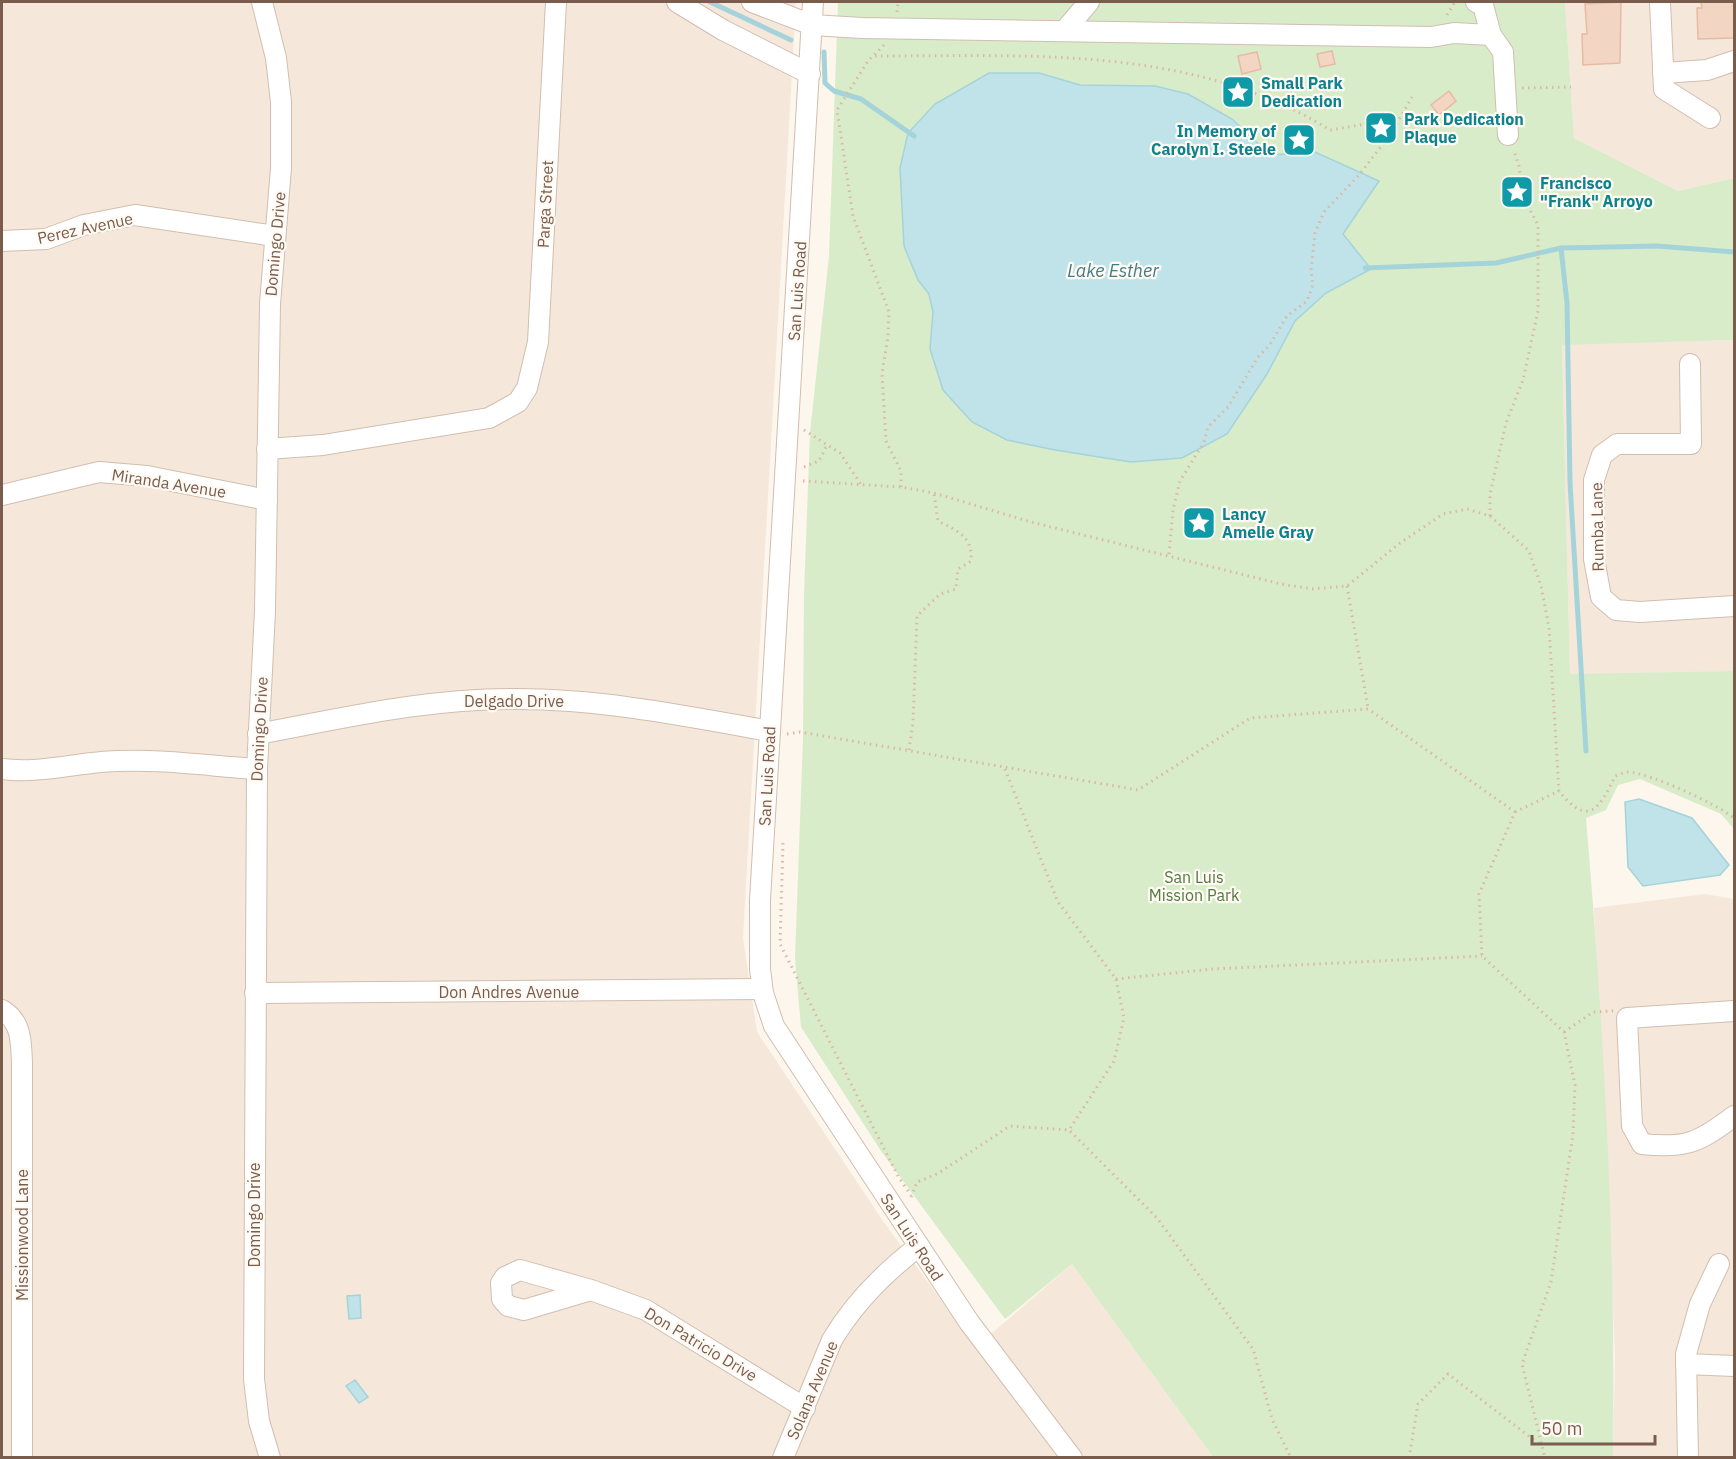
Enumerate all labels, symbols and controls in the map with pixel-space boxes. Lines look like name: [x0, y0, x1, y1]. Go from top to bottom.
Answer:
place label: Small Park Dedication: [1261, 73, 1344, 111]
place icon: Small Park Dedication: [1220, 74, 1256, 110]
place label: Park Dedication Plaque: [1404, 109, 1524, 147]
place icon: Park Dedication Plaque: [1363, 110, 1399, 146]
place label: In Memory of Carolyn I. Steele: [1151, 121, 1276, 159]
place icon: In Memory of Carolyn I. Steele: [1281, 122, 1317, 158]
street label: Parga Street: [533, 159, 557, 249]
place label: Francisco "Frank" Arroyo: [1540, 173, 1653, 211]
place icon: Francisco "Frank" Arroyo: [1499, 174, 1535, 210]
street label: Domingo Drive: [260, 191, 290, 297]
street label: Perez Avenue: [35, 208, 135, 248]
street label: San Luis Road: [784, 240, 810, 342]
water label: Lake Esther: [1067, 259, 1159, 282]
street label: Miranda Avenue: [110, 464, 228, 502]
street label: Rumba Lane: [1586, 482, 1608, 572]
place label: Lancy Amelie Gray: [1222, 504, 1314, 542]
place icon: Lancy Amelie Gray: [1181, 505, 1217, 541]
street label: Domingo Drive: [246, 676, 272, 782]
street label: Delgado Drive: [464, 691, 564, 711]
street label: San Luis Road: [754, 726, 780, 826]
park label: San Luis Mission Park: [1149, 867, 1240, 905]
street label: Don Andres Avenue: [439, 982, 580, 1002]
street label: Domingo Drive: [244, 1162, 264, 1267]
street label: Missionwood Lane: [12, 1169, 32, 1301]
street label: San Luis Road: [876, 1190, 948, 1284]
street label: Don Patricio Drive: [641, 1302, 761, 1386]
street label: Solana Avenue: [782, 1337, 842, 1443]
scale bar: [1532, 1408, 1655, 1446]
text: 50 m: [1541, 1417, 1583, 1440]

